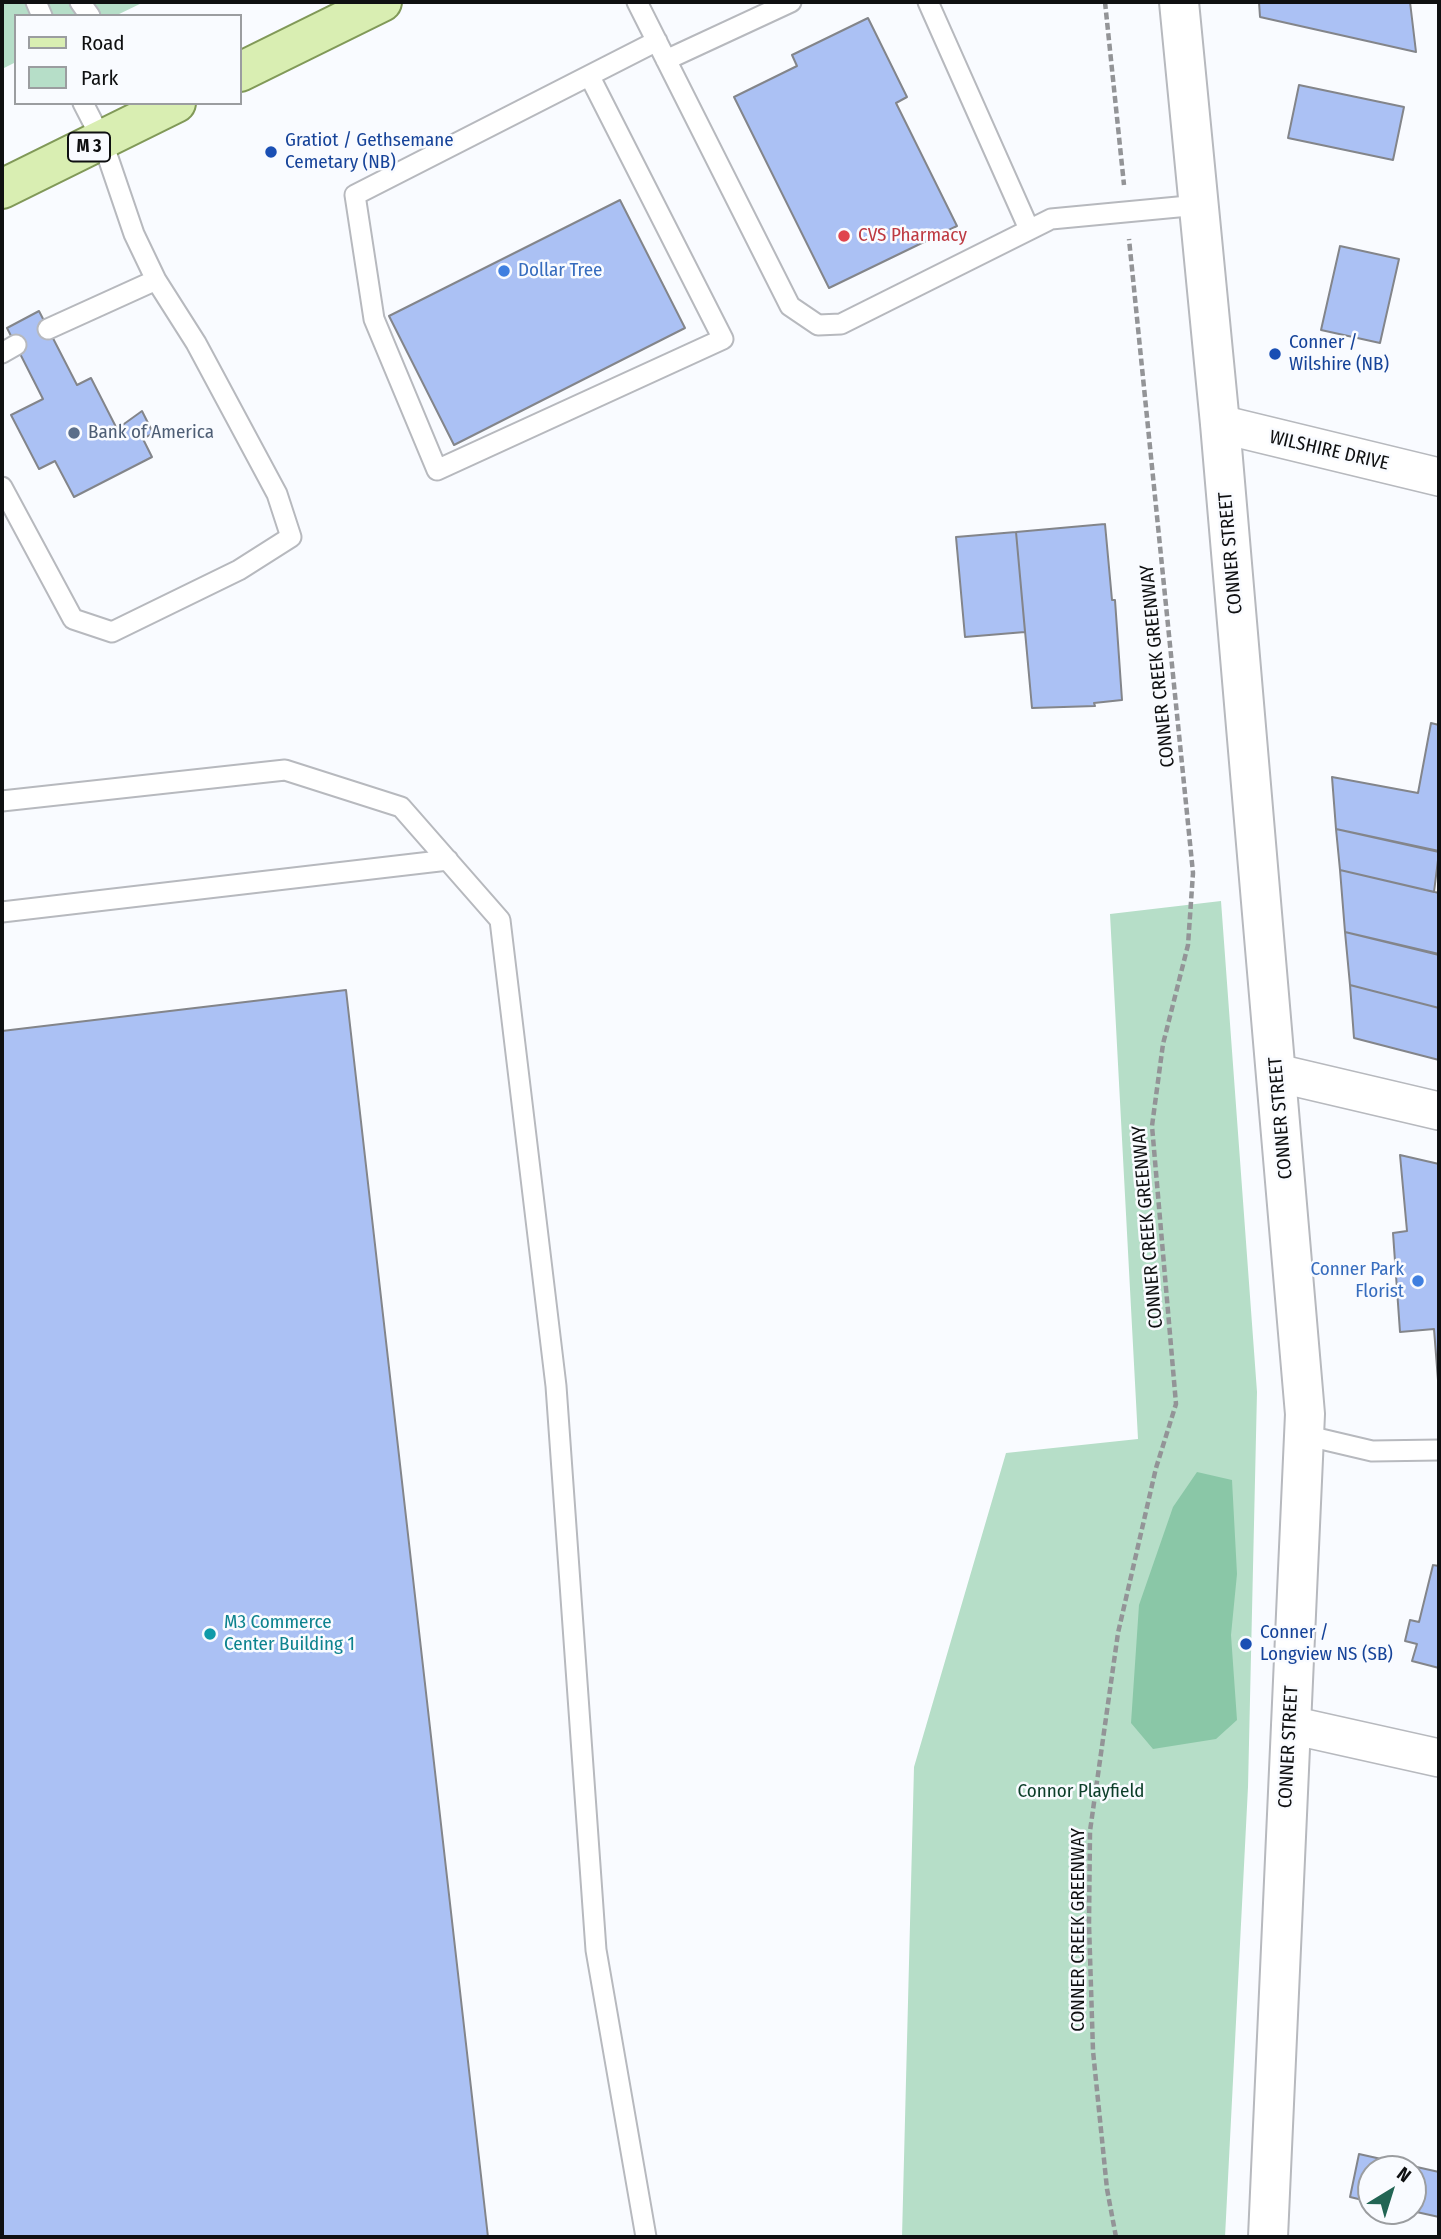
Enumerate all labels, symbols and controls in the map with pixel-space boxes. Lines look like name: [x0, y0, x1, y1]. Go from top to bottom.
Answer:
legend: [14, 14, 242, 105]
text: Road: [81, 30, 125, 56]
text: Park: [81, 65, 118, 91]
place label: Gratiot / Gethsemane Cemetary (NB): [285, 130, 454, 174]
road number: M 3: [68, 132, 110, 162]
marker: Gratiot / Gethsemane Cemetary (NB): [263, 144, 279, 160]
place label: CVS Pharmacy: [858, 225, 967, 247]
marker: CVS Pharmacy: [836, 228, 852, 244]
place label: Dollar Tree: [518, 260, 602, 282]
marker: Dollar Tree: [496, 263, 512, 279]
place label: Conner / Wilshire (NB): [1289, 332, 1389, 376]
marker: Conner / Wilshire (NB): [1267, 346, 1283, 362]
place label: Bank of America: [88, 422, 214, 444]
marker: Bank of America: [66, 425, 82, 441]
street label: WILSHIRE DRIVE: [1267, 426, 1391, 476]
street label: CONNER STREET: [1214, 491, 1248, 615]
street label: CONNER CREEK GREENWAY: [1136, 564, 1180, 768]
street label: CONNER STREET: [1264, 1056, 1298, 1180]
street label: CONNER CREEK GREENWAY: [1128, 1125, 1168, 1329]
place label: Conner Park Florist: [1310, 1259, 1404, 1303]
marker: Conner Park Florist: [1410, 1273, 1426, 1289]
place label: M3 Commerce Center Building 1: [224, 1612, 355, 1656]
place label: Conner / Longview NS (SB): [1260, 1622, 1393, 1666]
marker: M3 Commerce Center Building 1: [202, 1626, 218, 1642]
marker: Conner / Longview NS (SB): [1238, 1636, 1254, 1652]
street label: CONNER STREET: [1274, 1685, 1304, 1809]
park label: Connor Playfield: [1018, 1781, 1144, 1803]
street label: CONNER CREEK GREENWAY: [1068, 1828, 1090, 2032]
north arrow: [1357, 2155, 1427, 2225]
text: N: [1392, 2162, 1416, 2187]

